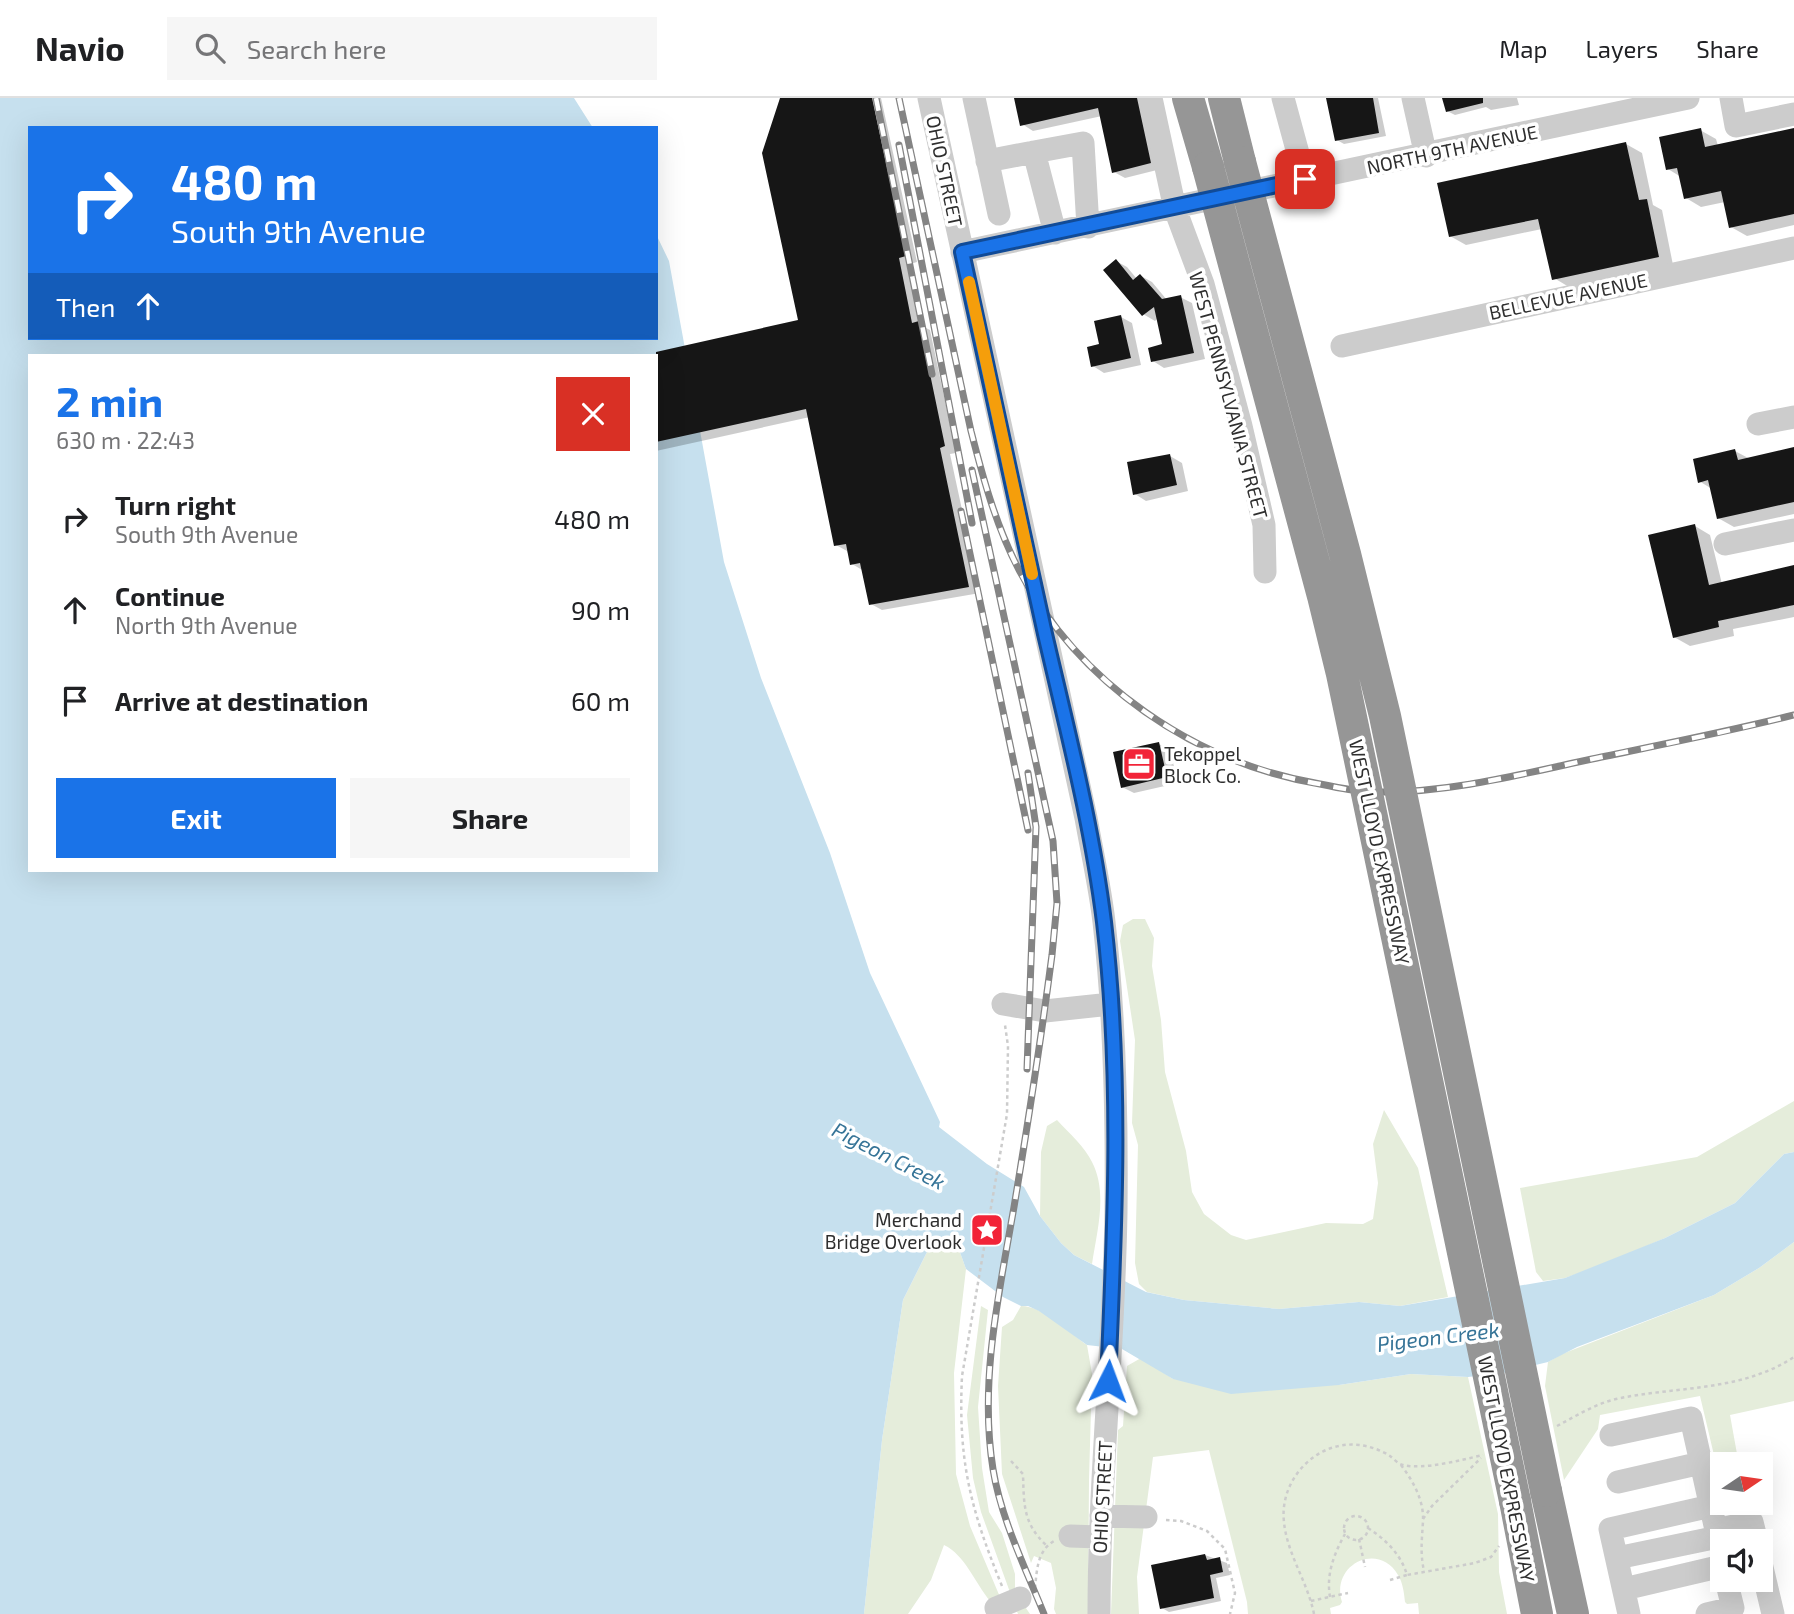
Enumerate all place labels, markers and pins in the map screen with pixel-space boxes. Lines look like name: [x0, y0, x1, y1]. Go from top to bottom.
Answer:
pin: [1275, 149, 1335, 209]
place label: Tekoppel Block Co.: [1164, 742, 1242, 787]
office icon: Tekoppel Block Co.: [1120, 745, 1158, 783]
place label: Merchand Bridge Overlook: [825, 1208, 962, 1253]
place icon: Merchand Bridge Overlook: [968, 1211, 1006, 1249]

